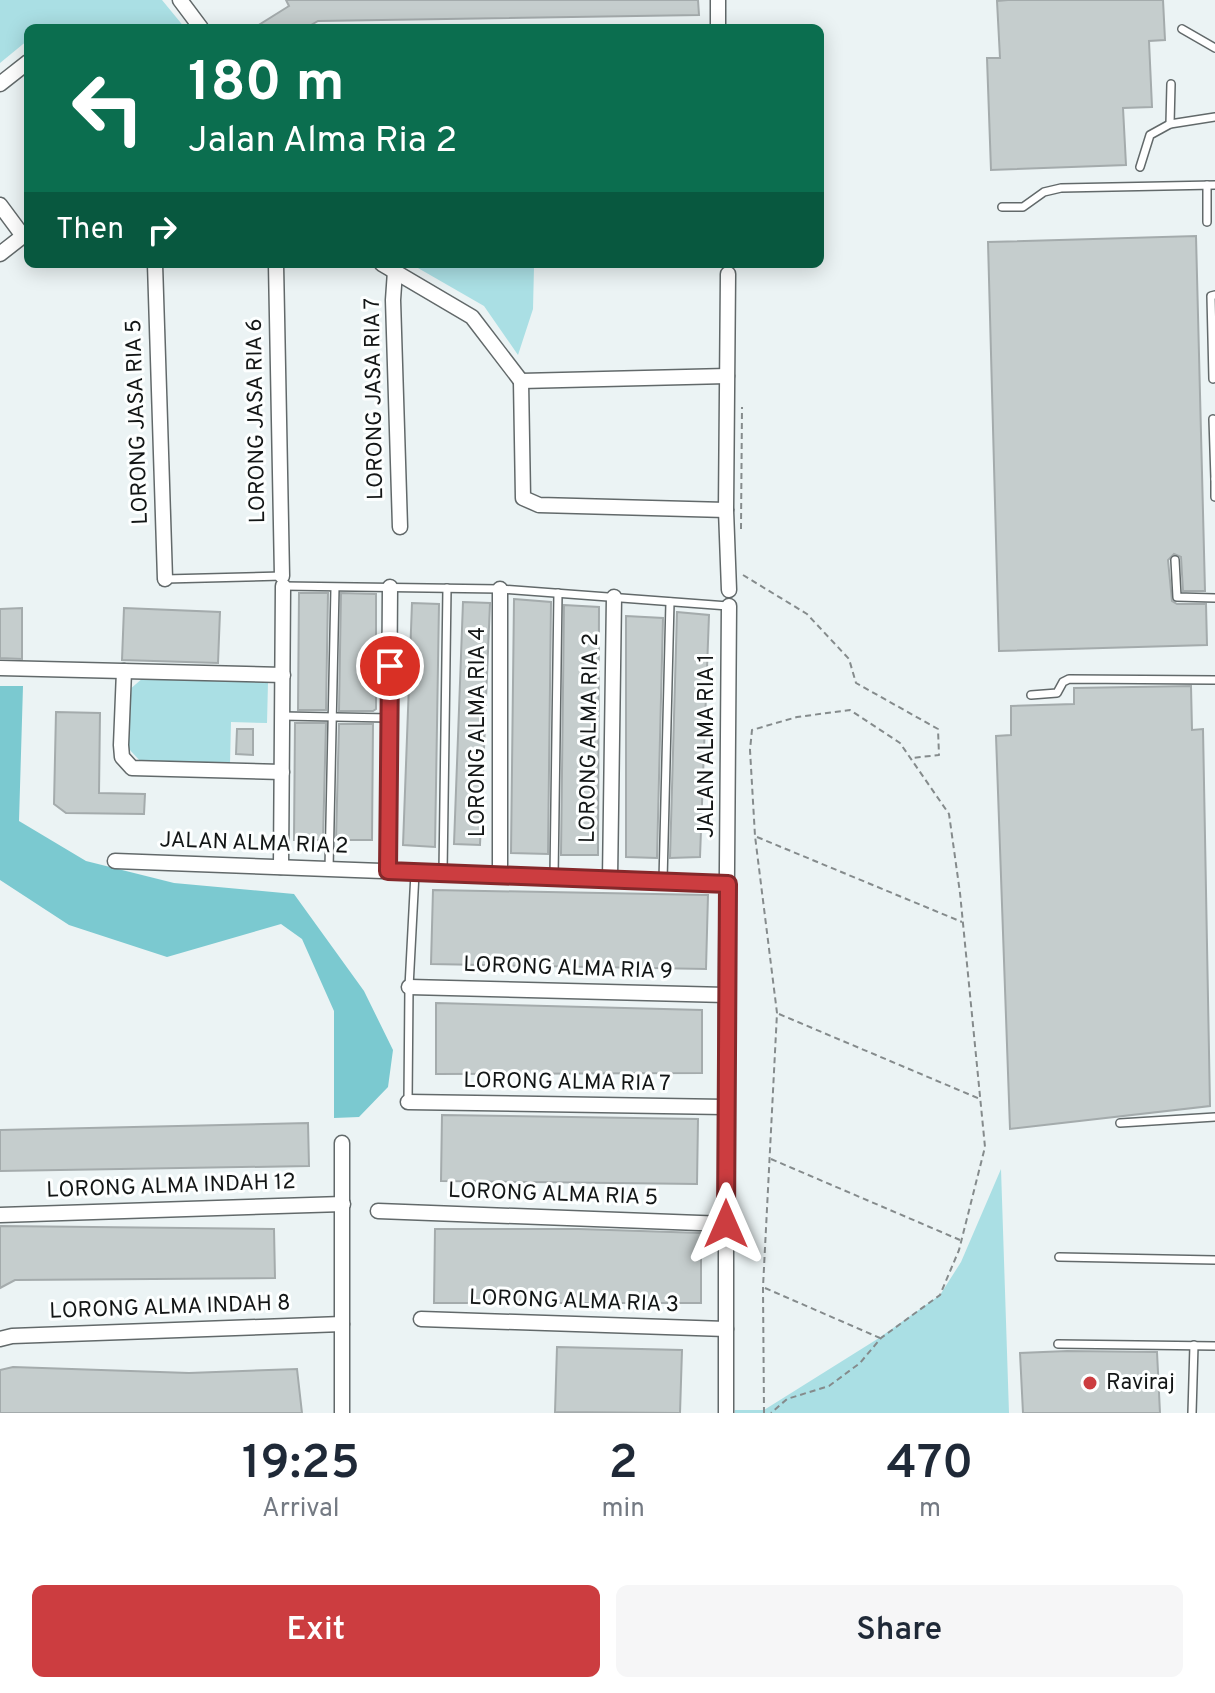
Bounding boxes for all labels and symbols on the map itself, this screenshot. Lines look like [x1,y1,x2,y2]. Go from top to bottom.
street label: LORONG JASA RIA 7 [360,298,390,500]
street label: LORONG JASA RIA 6 [242,318,272,524]
street label: LORONG JASA RIA 5 [121,319,155,525]
street label: LORONG ALMA RIA 4 [465,627,492,837]
pin [356,632,424,700]
street label: LORONG ALMA RIA 2 [575,633,605,843]
street label: JALAN ALMA RIA 1 [694,654,721,838]
street label: JALAN ALMA RIA 2 [159,827,349,861]
street label: LORONG ALMA RIA 9 [463,952,673,986]
street label: LORONG ALMA RIA 7 [463,1068,671,1098]
street label: LORONG ALMA INDAH 12 [46,1169,296,1205]
street label: LORONG ALMA RIA 5 [447,1178,659,1212]
position arrow [684,1182,768,1266]
street label: LORONG ALMA RIA 3 [469,1285,679,1319]
street label: LORONG ALMA INDAH 8 [49,1290,291,1326]
place label: Raviraj [1106,1370,1175,1397]
marker: Raviraj [1081,1374,1099,1392]

